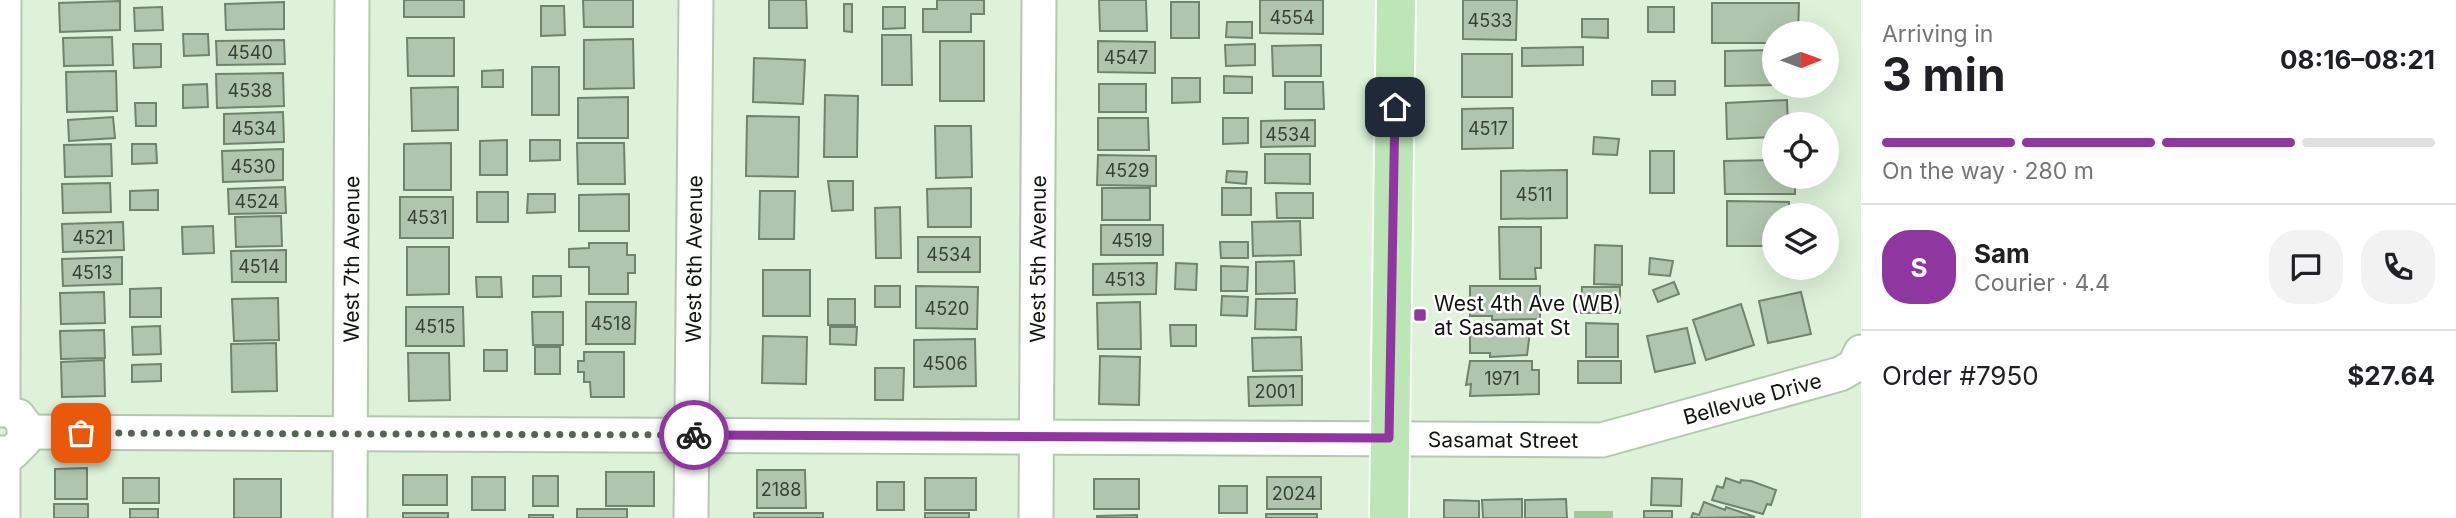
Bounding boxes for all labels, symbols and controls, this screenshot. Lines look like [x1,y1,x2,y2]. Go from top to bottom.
house number: 4554 [1269,7,1315,28]
house number: 4533 [1468,10,1512,31]
text: Arriving in [1882,20,1993,48]
north arrow [1762,21,1839,98]
map controls [1762,21,1839,280]
house number: 4540 [227,42,273,63]
text: 08:16–08:21 [2280,44,2435,75]
text: 3 min [1882,46,2006,102]
house number: 4547 [1104,47,1148,68]
pin [1365,77,1425,137]
house number: 4538 [228,80,272,101]
icon: home [1376,88,1414,126]
button: locate [1762,112,1839,189]
house number: 4534 [231,118,277,139]
house number: 4517 [1468,118,1508,139]
house number: 4534 [1265,124,1311,145]
house number: 4530 [230,156,276,177]
text: On the way · 280 m [1882,157,2094,185]
house number: 4529 [1105,160,1149,181]
street label: West 6th Avenue [680,175,707,343]
street label: West 5th Avenue [1025,175,1050,343]
street label: West 7th Avenue [338,176,364,342]
house number: 4511 [1515,184,1553,205]
house number: 4524 [235,191,279,212]
button: layers [1762,203,1839,280]
house number: 4531 [406,207,448,228]
house number: 4521 [73,227,113,248]
house number: 4519 [1111,230,1153,251]
button: chat [2269,230,2343,304]
button: phone [2361,230,2435,304]
text: Sam [1974,238,2030,269]
house number: 4534 [926,244,972,265]
text: S [1910,252,1928,283]
house number: 4514 [238,256,280,277]
house number: 4513 [71,262,113,283]
house number: 4513 [1104,269,1146,290]
text: Courier · 4.4 [1974,269,2110,297]
place label: West 4th Ave (WB) at Sasamat St [1434,291,1621,340]
house number: 4520 [925,298,969,319]
marker: West 4th Ave (WB) at Sasamat St [1412,307,1428,323]
house number: 4518 [590,313,632,334]
house number: 4515 [415,316,455,337]
house number: 4506 [922,353,968,374]
text: Order #7950 [1882,360,2039,391]
text: $27.64 [2347,360,2435,391]
street label: Bellevue Drive [1680,367,1824,429]
house number: 1971 [1484,368,1520,389]
house number: 2001 [1254,381,1296,402]
courier [659,400,729,470]
pin [51,403,111,463]
icon: bag [62,414,100,452]
icon: bike [675,416,713,454]
street label: Sasamat Street [1428,427,1578,452]
house number: 2188 [761,479,801,500]
house number: 2024 [1272,483,1316,504]

